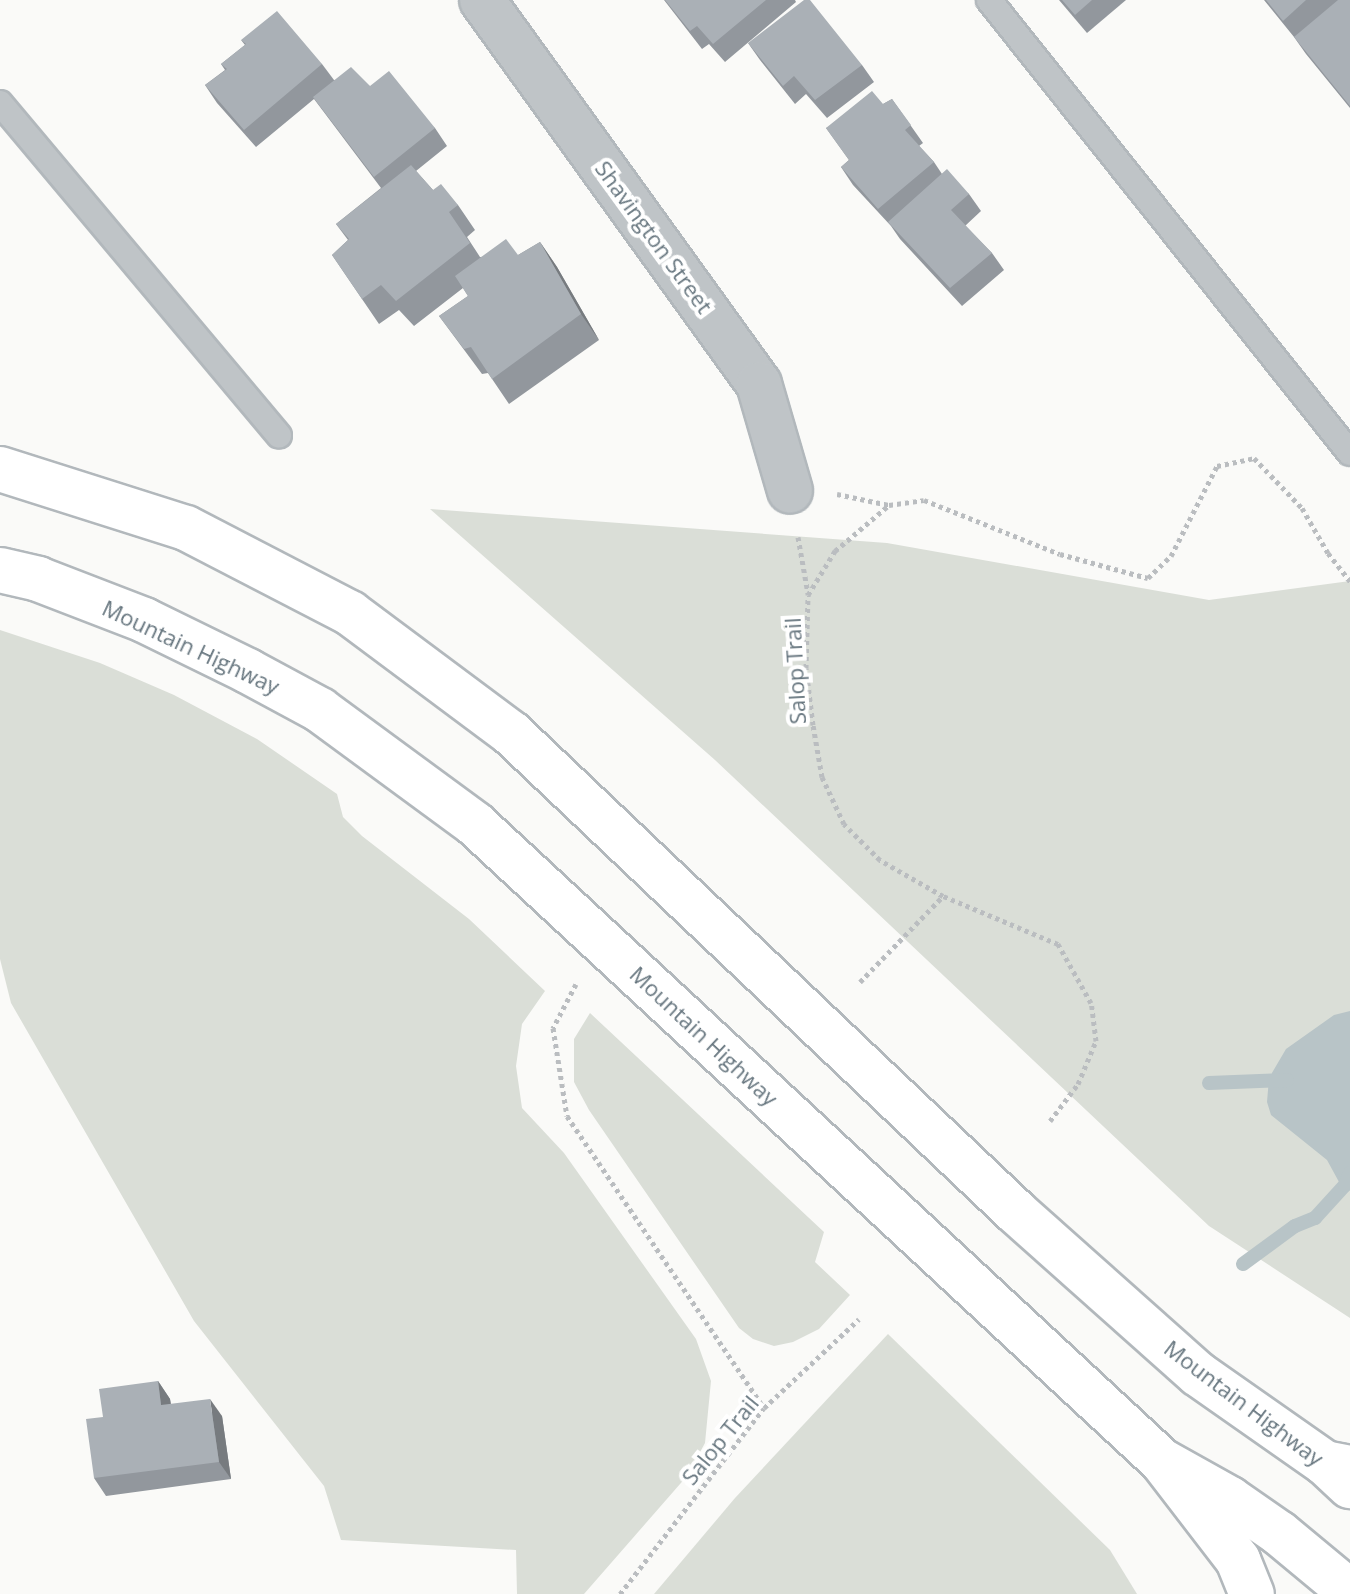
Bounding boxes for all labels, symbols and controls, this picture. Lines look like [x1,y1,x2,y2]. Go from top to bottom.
street label: Shavington Street [590,156,718,318]
street label: Mountain Highway [98,594,284,700]
street label: Salop Trail [779,617,811,725]
street label: Mountain Highway [625,961,783,1111]
street label: Mountain Highway [1159,1335,1329,1471]
street label: Salop Trail [676,1390,764,1490]

